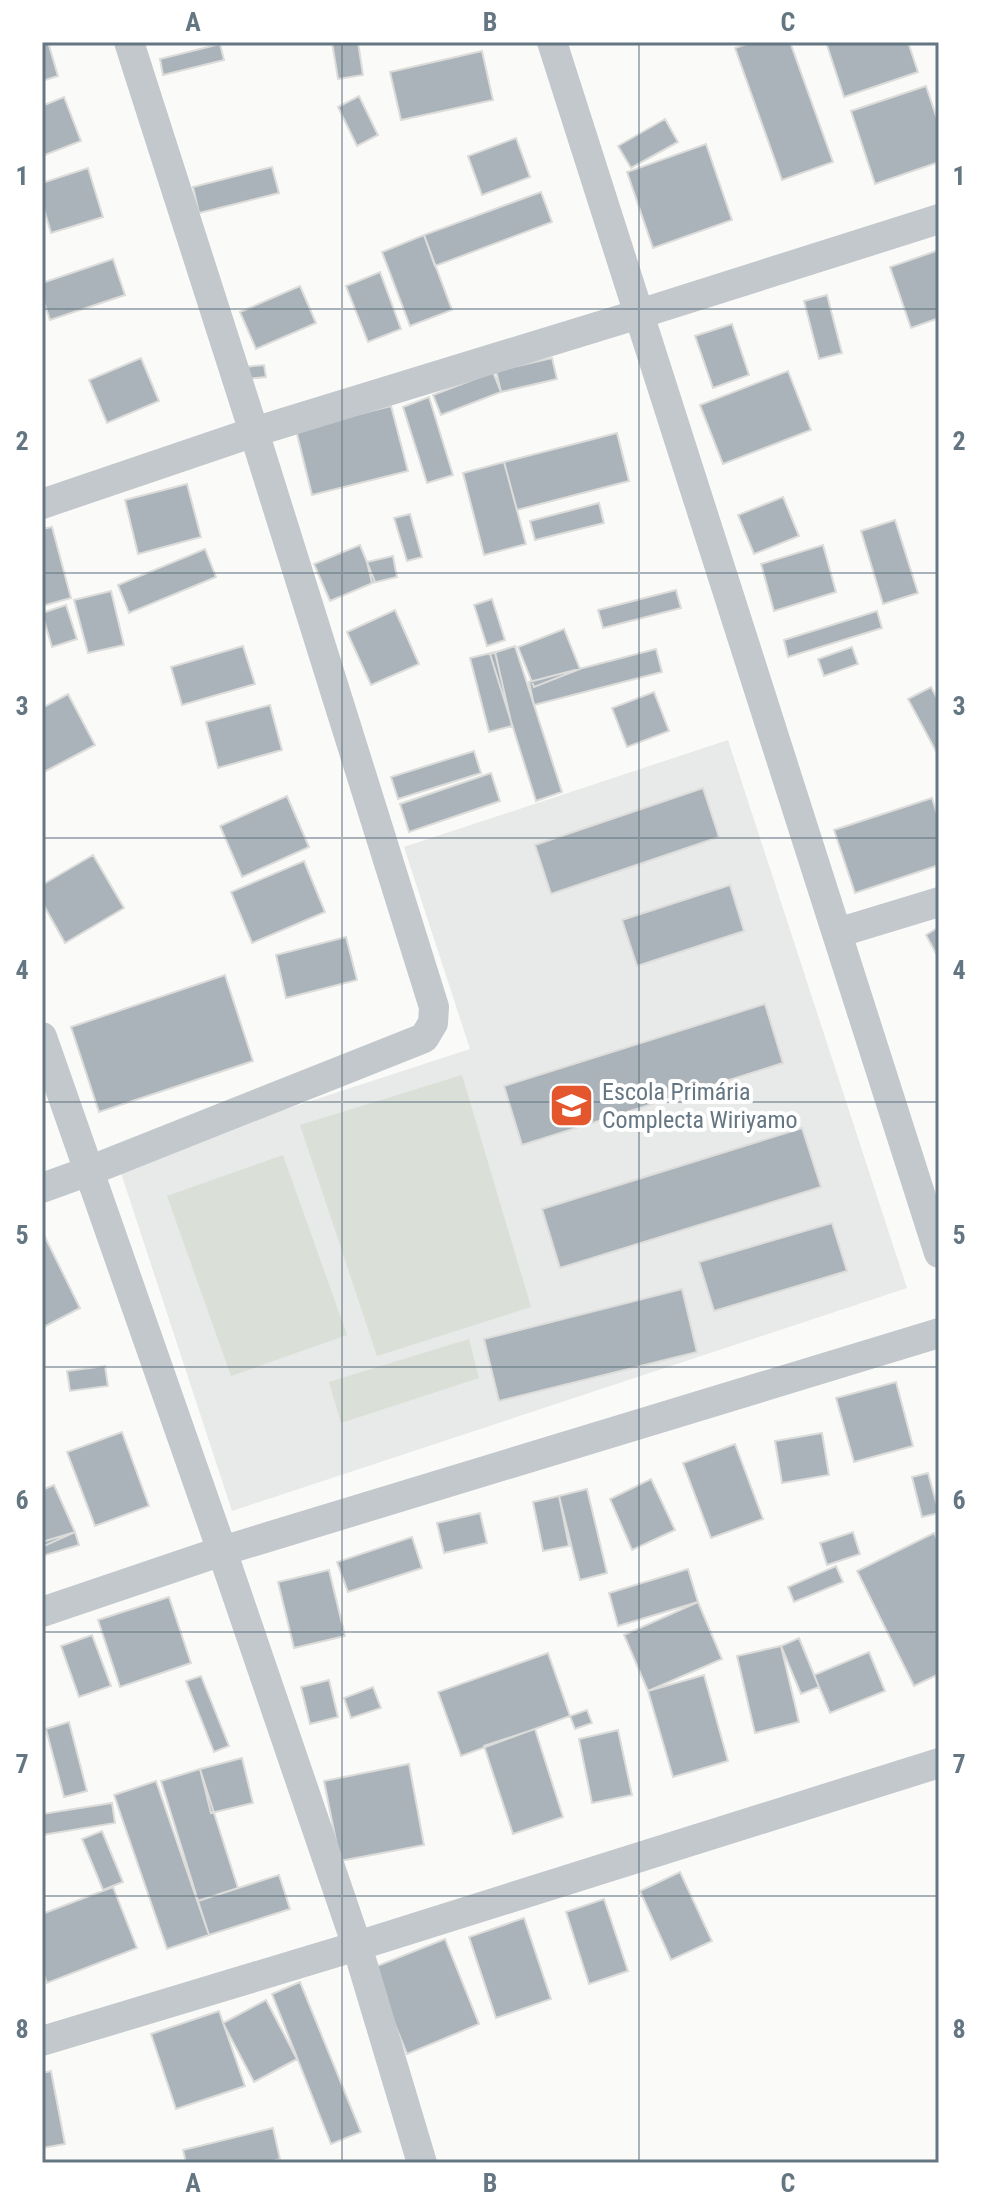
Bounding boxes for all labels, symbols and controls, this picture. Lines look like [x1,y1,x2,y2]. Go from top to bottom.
text: A [185,7,201,37]
text: B [483,7,497,37]
text: C [781,7,796,37]
text: 1 [15,161,29,191]
text: 1 [952,161,966,191]
text: 2 [15,426,29,456]
text: 2 [952,426,966,456]
text: 3 [15,691,29,721]
text: 3 [952,691,966,721]
text: 4 [15,955,29,985]
text: 4 [952,955,966,985]
place label: Escola Primária Complecta Wiriyamo [602,1078,798,1134]
school or university icon: Escola Primária Complecta Wiriyamo [547,1082,595,1130]
text: 5 [15,1220,29,1250]
text: 5 [952,1220,966,1250]
text: 6 [15,1485,29,1515]
text: 6 [952,1485,966,1515]
text: 7 [15,1749,29,1779]
text: 7 [952,1749,966,1779]
text: 8 [15,2014,29,2044]
text: 8 [952,2014,966,2044]
text: A [185,2168,201,2198]
text: B [483,2168,497,2198]
text: C [781,2168,796,2198]

